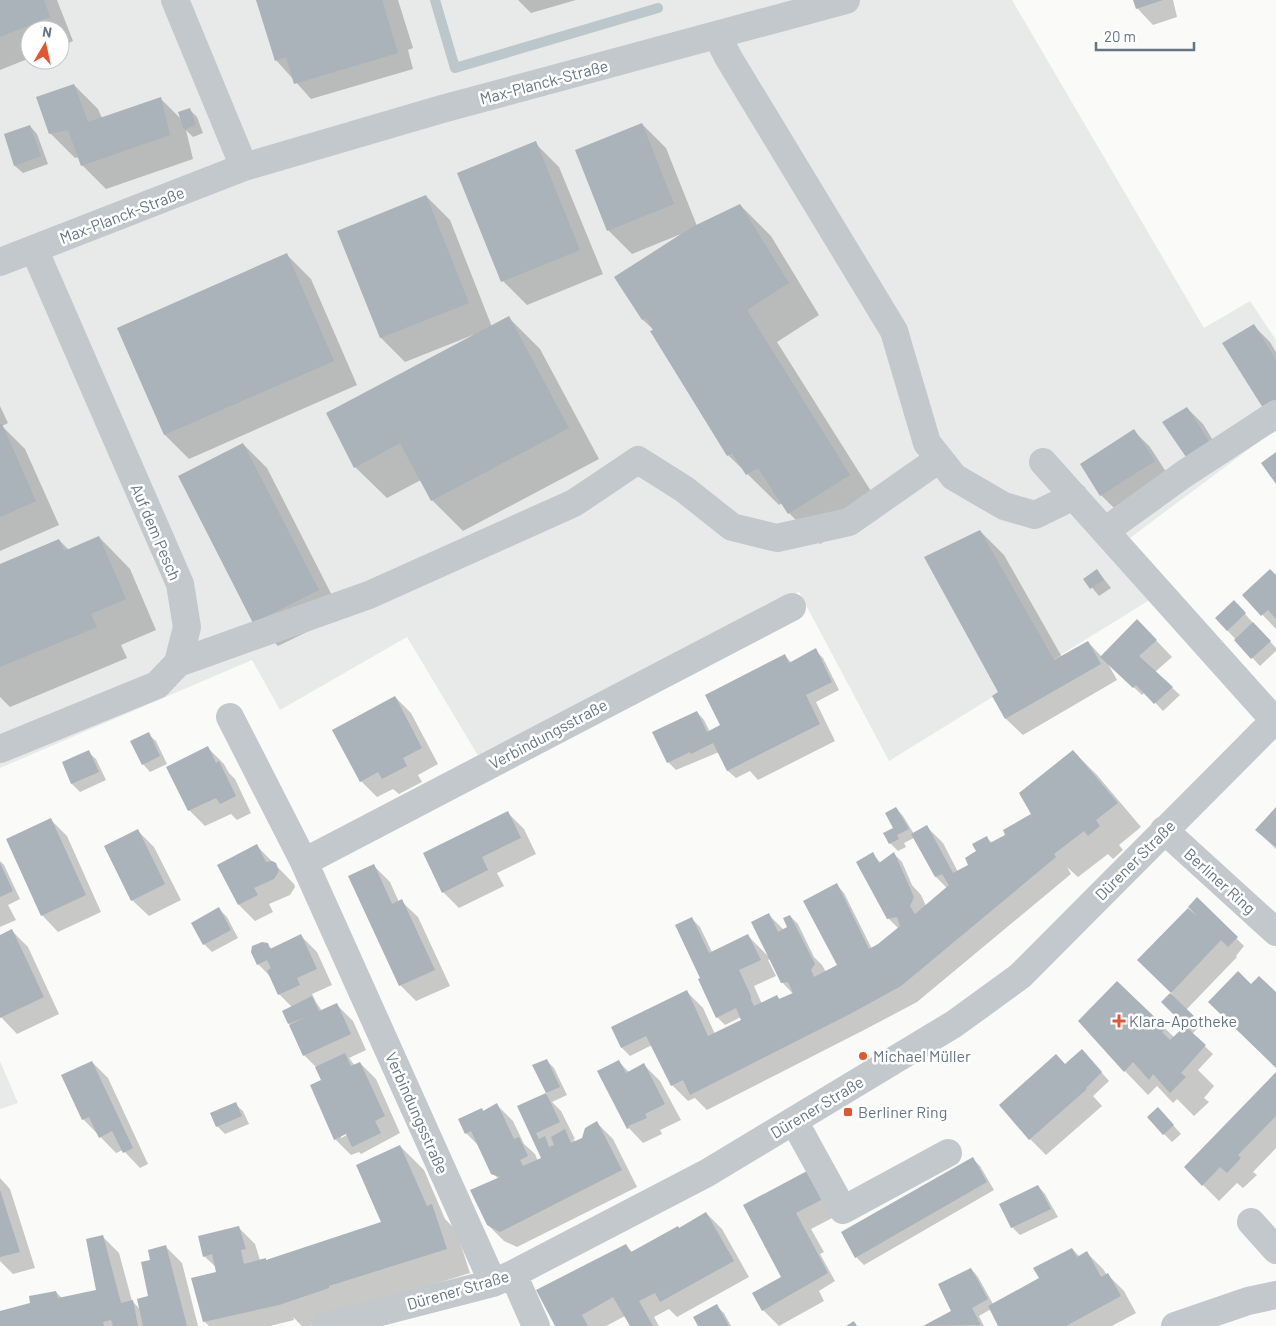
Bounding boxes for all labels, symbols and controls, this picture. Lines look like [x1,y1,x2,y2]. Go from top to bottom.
north arrow [20,20,70,70]
scale bar [1096,20,1194,52]
text: N [41,23,53,41]
text: 20 m [1104,27,1136,45]
street label: Max-Planck-Straße [478,55,610,108]
street label: Max-Planck-Straße [57,182,187,247]
street label: Auf dem Pesch [128,481,185,583]
street label: Verbindungsstraße [485,694,610,773]
street label: Dürener Straße [1091,816,1179,904]
street label: Berliner Ring [1181,844,1260,918]
place label: Klara-Apotheke [1129,1011,1237,1030]
marker: Klara-Apotheke [1113,1015,1125,1027]
place label: Michael Müller [873,1046,971,1065]
street label: Verbindungsstraße [382,1049,453,1177]
marker: Michael Müller [857,1050,869,1062]
street label: Dürener Straße [767,1071,867,1142]
place label: Berliner Ring [858,1102,947,1121]
marker: Berliner Ring [842,1106,854,1118]
street label: Dürener Straße [405,1266,511,1313]

